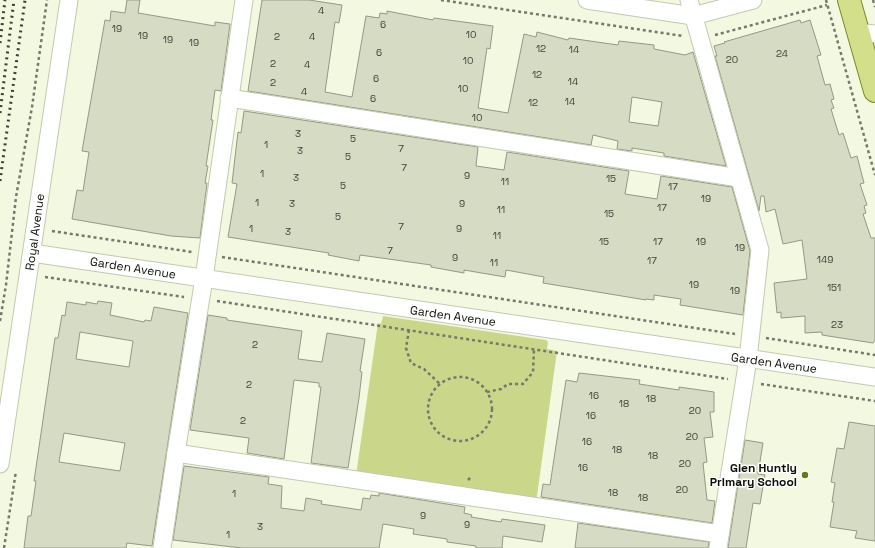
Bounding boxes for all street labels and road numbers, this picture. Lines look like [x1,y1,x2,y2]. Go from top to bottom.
street label: Royal Avenue [22,193,48,271]
street label: Garden Avenue [89,253,177,283]
street label: Garden Avenue [409,302,497,330]
street label: Garden Avenue [730,349,818,377]

